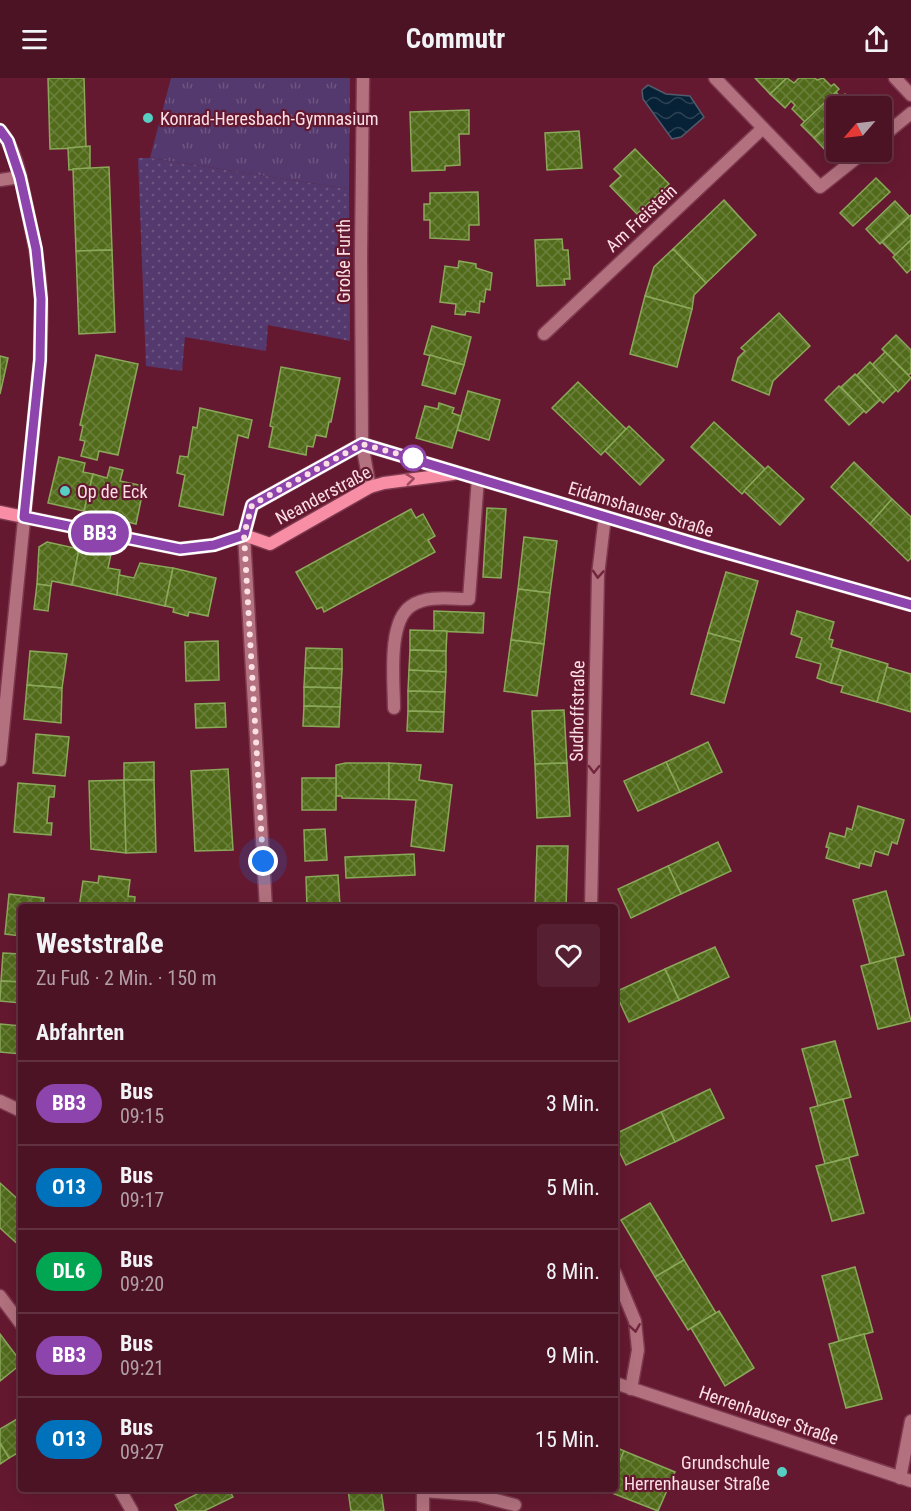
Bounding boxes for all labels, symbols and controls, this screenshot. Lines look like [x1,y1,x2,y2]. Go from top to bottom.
icon: menu [18,23,51,56]
text: Commutr [406,23,505,55]
icon: share [860,23,893,56]
north arrow [826,96,892,162]
map controls [826,96,892,162]
place label: Konrad-Heresbach-Gymnasium [160,108,379,129]
marker: Konrad-Heresbach-Gymnasium [141,111,155,125]
street label: Am Freistein [601,180,681,256]
street label: Große Furth [333,219,354,303]
unlabelled marker [400,445,426,471]
street label: Neanderstraße [272,461,374,529]
one-way arrow [406,474,415,486]
street label: Eidamshauser Straße [566,477,716,541]
place label: Op de Eck [77,481,148,502]
marker: Op de Eck [58,484,72,498]
line badge: BB3 [66,514,134,552]
text: BB3 [83,521,117,545]
one-way arrow [592,569,605,578]
street label: Sudhoffstraße [566,660,588,762]
one-way arrow [588,764,600,773]
your location [248,846,278,876]
button: heart [537,924,600,987]
text: Weststraße [36,927,164,960]
text: Zu Fuß · 2 Min. · 150 m [36,966,217,990]
text: Abfahrten [36,1020,124,1045]
text: Bus [120,1079,153,1104]
text: BB3 [52,1091,86,1115]
text: 3 Min. [546,1091,600,1116]
text: 09:15 [120,1104,164,1128]
text: Bus [120,1163,153,1188]
text: O13 [52,1175,86,1199]
text: 5 Min. [546,1175,600,1200]
text: 09:17 [120,1188,164,1212]
text: Bus [120,1247,153,1272]
text: DL6 [53,1259,85,1283]
text: 8 Min. [546,1259,600,1284]
text: 09:20 [120,1272,164,1296]
one-way arrow [629,1323,641,1332]
text: Bus [120,1331,153,1356]
text: BB3 [52,1343,86,1367]
text: 9 Min. [546,1343,600,1368]
text: 09:21 [120,1356,164,1380]
street label: Herrenhauser Straße [697,1381,841,1449]
text: Bus [120,1415,153,1440]
text: O13 [52,1427,86,1451]
text: 15 Min. [535,1427,600,1452]
text: 09:27 [120,1440,164,1464]
place label: Grundschule Herrenhauser Straße [624,1452,770,1494]
marker: Grundschule Herrenhauser Straße [775,1465,789,1479]

